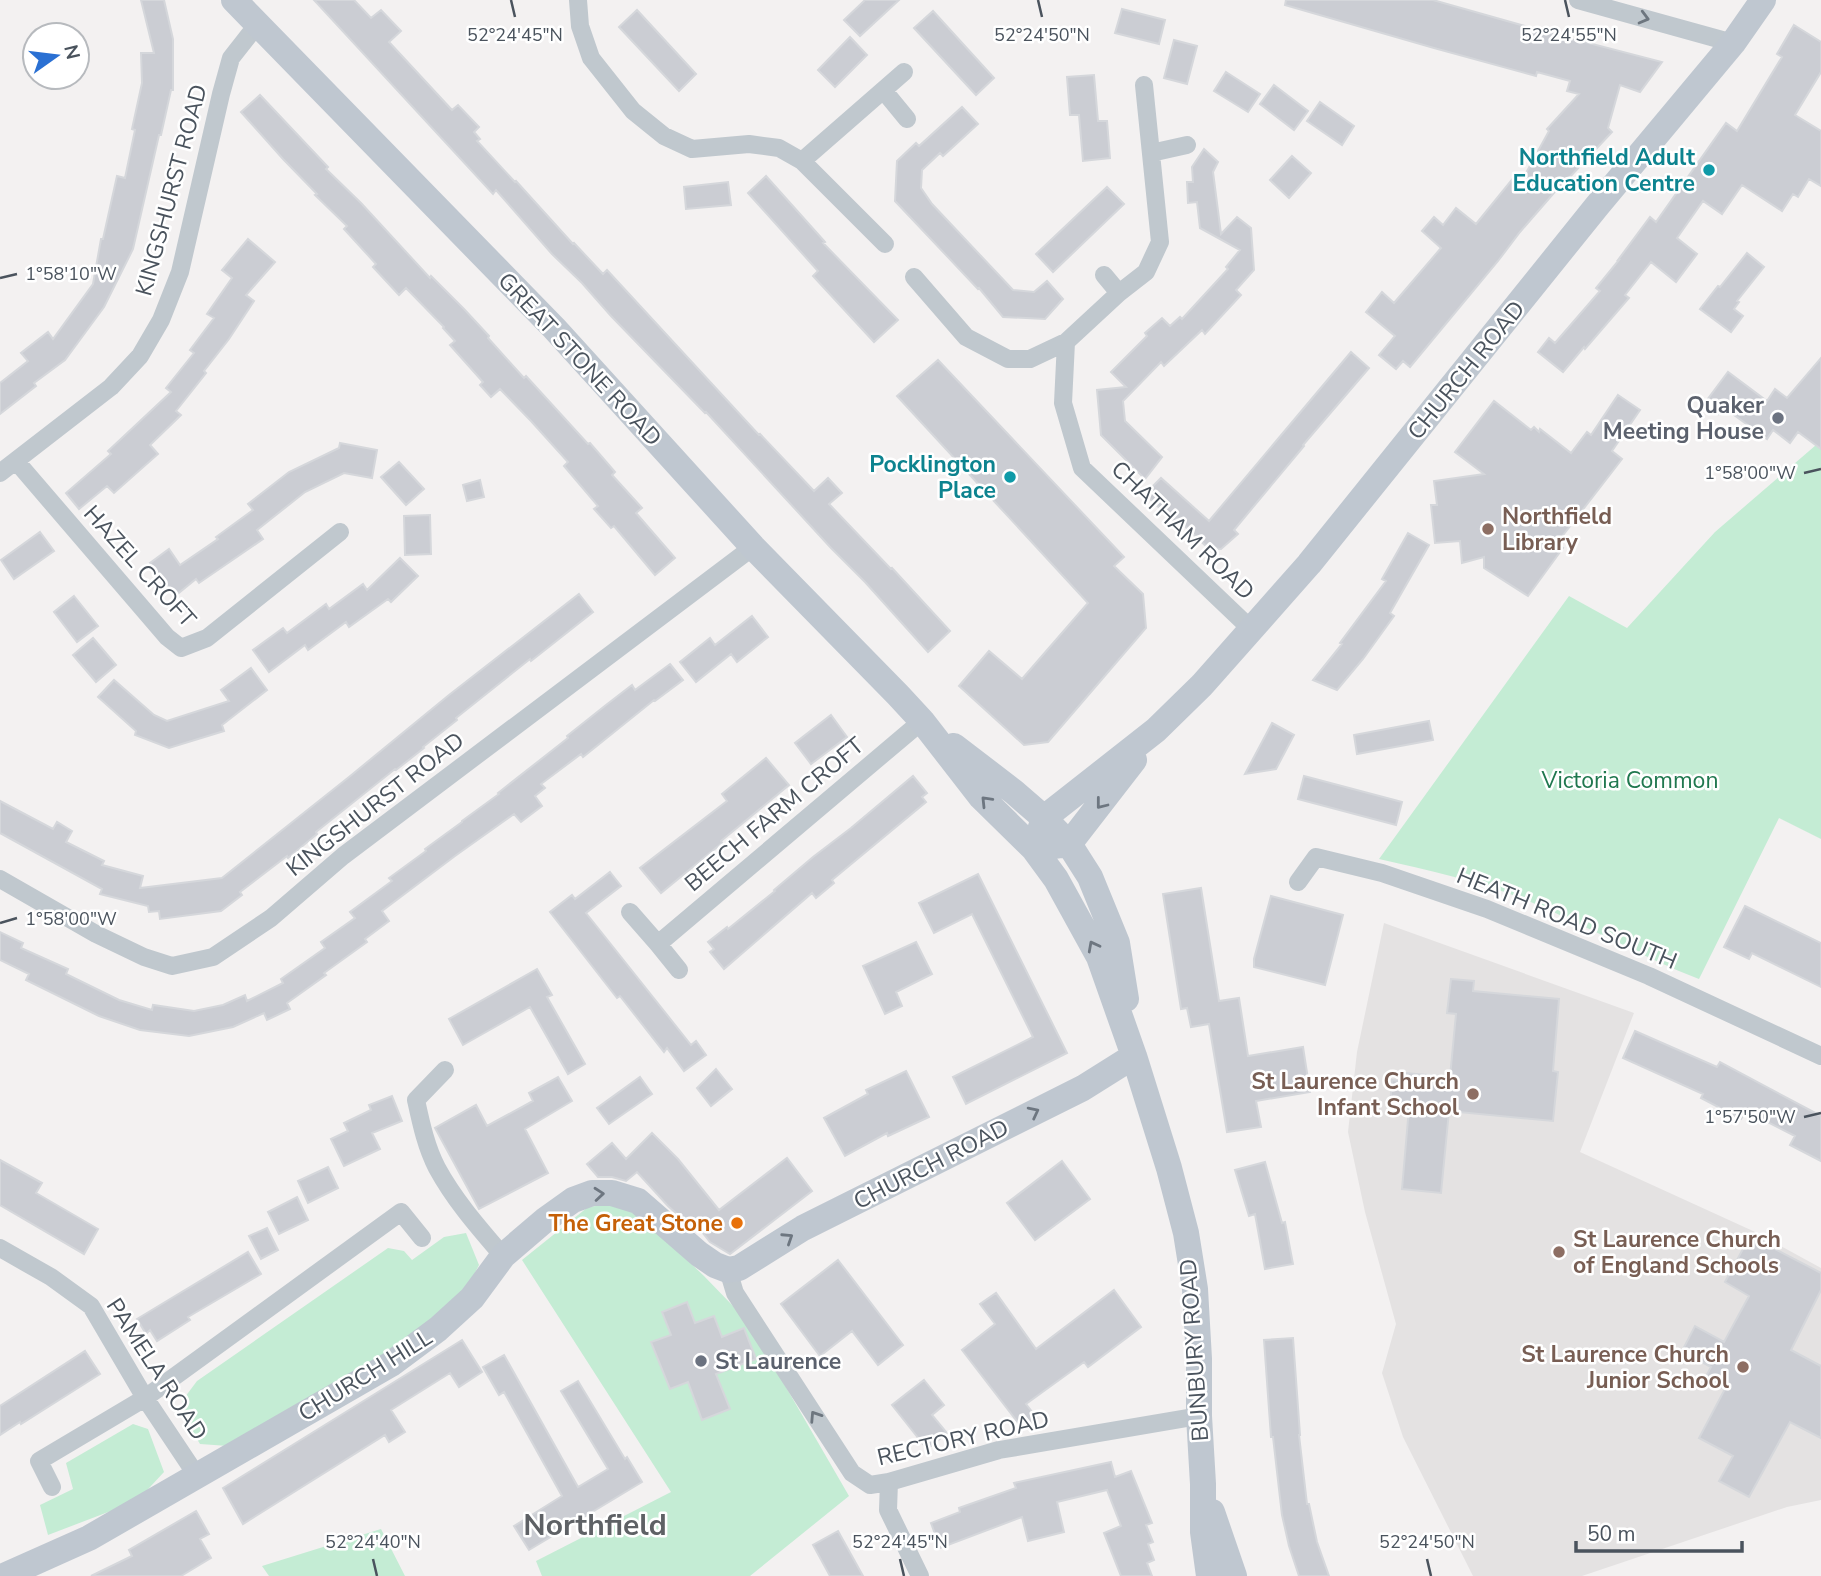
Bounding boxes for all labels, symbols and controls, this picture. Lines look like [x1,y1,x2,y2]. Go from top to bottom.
one-way arrow [1638,10,1650,24]
north arrow [21,21,91,91]
text: 52°24'45"N [467,23,563,47]
text: 52°24'50"N [994,23,1090,47]
text: 52°24'55"N [1521,23,1617,47]
text: N [57,42,86,62]
street label: KINGSHURST ROAD [128,81,215,299]
place label: Northfield Adult Education Centre [1512,142,1695,199]
marker: Northfield Adult Education Centre [1701,162,1717,178]
text: 1°58'10"W [25,262,117,286]
street label: GREAT STONE ROAD [491,266,668,453]
street label: CHURCH ROAD [1401,294,1532,446]
place label: Quaker Meeting House [1603,390,1764,447]
marker: Quaker Meeting House [1770,410,1786,426]
place label: Pocklington Place [869,449,996,506]
street label: CHATHAM ROAD [1104,454,1261,607]
text: 1°58'00"W [1704,461,1796,485]
marker: Pocklington Place [1002,469,1018,485]
street label: HAZEL CROFT [76,499,203,634]
place label: Northfield Library [1502,501,1612,558]
marker: Northfield Library [1480,521,1496,537]
street label: KINGSHURST ROAD [280,725,471,884]
street label: BEECH FARM CROFT [678,730,871,899]
park label: Victoria Common [1541,765,1718,796]
one-way arrow [982,796,994,809]
one-way arrow [1096,797,1109,809]
street label: HEATH ROAD SOUTH [1452,860,1682,977]
text: 1°58'00"W [25,907,117,931]
one-way arrow [1088,941,1101,953]
place label: St Laurence Church Infant School [1251,1066,1460,1123]
marker: St Laurence Church Infant School [1465,1086,1481,1102]
text: 1°57'50"W [1704,1105,1796,1129]
one-way arrow [1027,1107,1039,1121]
street label: CHURCH ROAD [848,1112,1014,1217]
one-way arrow [594,1187,605,1202]
place label: The Great Stone [548,1208,723,1239]
marker: The Great Stone [729,1215,745,1231]
place label: St Laurence Church of England Schools [1573,1224,1781,1281]
one-way arrow [780,1233,793,1246]
marker: St Laurence Church of England Schools [1551,1244,1567,1260]
street label: BUNBURY ROAD [1173,1258,1216,1442]
street label: PAMELA ROAD [99,1292,214,1446]
street label: CHURCH HILL [292,1322,438,1429]
place label: St Laurence Church Junior School [1521,1339,1730,1396]
place label: St Laurence [715,1346,841,1377]
marker: St Laurence [693,1353,709,1369]
marker: St Laurence Church Junior School [1735,1359,1751,1375]
street label: RECTORY ROAD [874,1404,1052,1473]
one-way arrow [810,1410,823,1423]
district label: Northfield [523,1505,667,1546]
scale bar [1576,1510,1742,1554]
text: 50 m [1587,1520,1636,1548]
text: 52°24'40"N [325,1530,421,1554]
text: 52°24'45"N [852,1530,948,1554]
text: 52°24'50"N [1379,1530,1475,1554]

